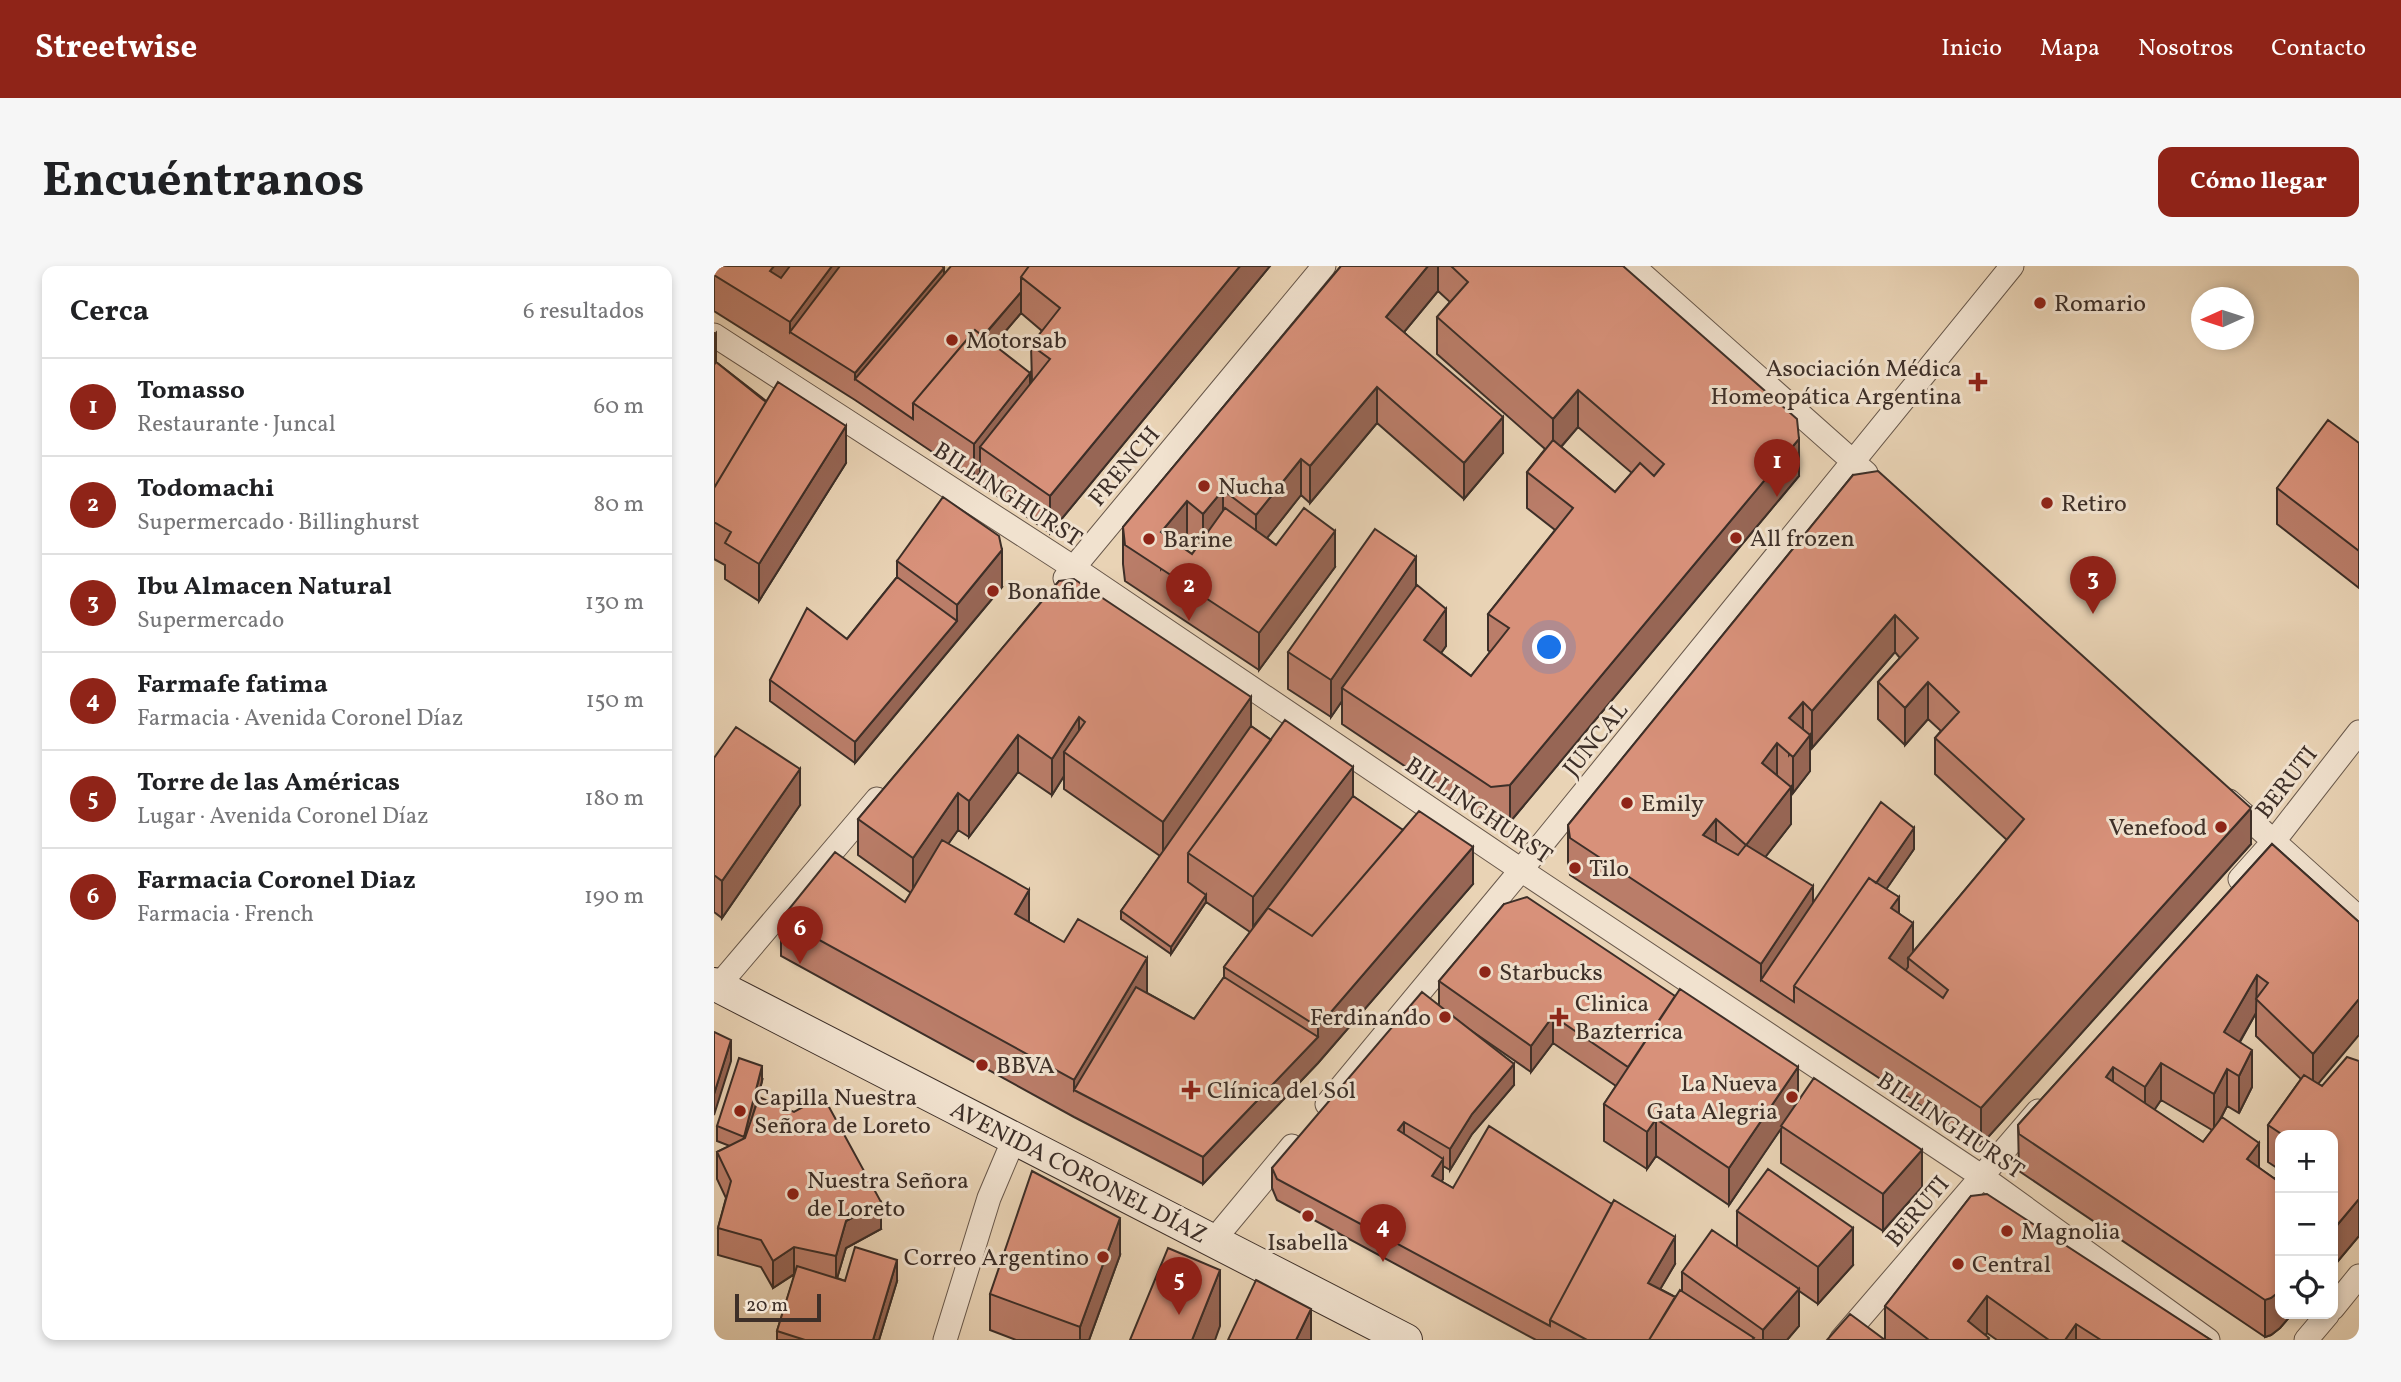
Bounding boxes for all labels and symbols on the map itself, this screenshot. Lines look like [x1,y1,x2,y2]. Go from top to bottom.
north arrow [2191,287,2254,350]
place label: Romario [2054,288,2146,322]
marker: Romario [2032,295,2048,311]
place label: Motorsab [966,325,1067,359]
marker: Motorsab [944,332,960,348]
place label: Asociación Médica Homeopática Argentina [1710,353,1962,415]
marker: Asociación Médica Homeopática Argentina [1968,372,1988,392]
street label: FRENCH [1082,420,1169,515]
street label: BILLINGHURST [926,435,1088,557]
pin: 1 [1754,439,1800,497]
place label: Nucha [1218,471,1286,505]
marker: Nucha [1196,478,1212,494]
place label: Retiro [2061,488,2127,522]
marker: Retiro [2039,495,2055,511]
place label: All frozen [1750,523,1855,557]
place label: Barine [1163,524,1233,558]
marker: All frozen [1728,530,1744,546]
marker: Barine [1141,531,1157,547]
pin: 3 [2070,556,2116,614]
pin: 2 [1166,563,1212,621]
place label: Bonafide [1007,576,1101,610]
marker: Bonafide [985,583,1001,599]
your location [1532,630,1566,664]
street label: JUNCAL [1556,696,1637,785]
street label: BERUTI [2248,740,2327,827]
street label: BILLINGHURST [1397,750,1558,874]
place label: Emily [1641,788,1704,822]
marker: Emily [1619,795,1635,811]
place label: Venefood [2108,812,2207,846]
marker: Venefood [2213,819,2229,835]
place label: Tilo [1589,853,1629,887]
marker: Tilo [1567,860,1583,876]
pin: 6 [777,906,823,964]
place label: Starbucks [1499,957,1603,991]
marker: Starbucks [1477,964,1493,980]
place label: Clinica Bazterrica [1575,988,1684,1050]
place label: Ferdinando [1310,1002,1431,1036]
marker: Clinica Bazterrica [1549,1007,1569,1027]
marker: Ferdinando [1437,1009,1453,1025]
place label: BBVA [996,1050,1055,1084]
marker: BBVA [974,1057,990,1073]
street label: BILLINGHURST [1869,1065,2030,1189]
place label: La Nueva Gata Alegria [1647,1068,1778,1130]
place label: Clínica del Sol [1207,1075,1356,1109]
marker: Clínica del Sol [1181,1080,1201,1100]
place label: Capilla Nuestra Señora de Loreto [754,1082,931,1144]
marker: La Nueva Gata Alegria [1784,1089,1800,1105]
street label: AVENIDA CORONEL DÍAZ [944,1094,1213,1253]
marker: Capilla Nuestra Señora de Loreto [732,1103,748,1119]
place label: Nuestra Señora de Loreto [807,1165,969,1227]
street label: BERUTI [1879,1169,1959,1255]
marker: Nuestra Señora de Loreto [785,1186,801,1202]
pin: 4 [1360,1204,1406,1262]
marker: Isabella [1300,1208,1316,1224]
place label: Magnolia [2021,1216,2121,1250]
marker: Magnolia [1999,1223,2015,1239]
place label: Isabella [1267,1227,1349,1261]
place label: Correo Argentino [904,1242,1089,1276]
marker: Correo Argentino [1095,1249,1111,1265]
place label: Central [1972,1249,2051,1283]
marker: Central [1950,1256,1966,1272]
pin: 5 [1156,1257,1202,1315]
scale bar [735,1291,821,1323]

